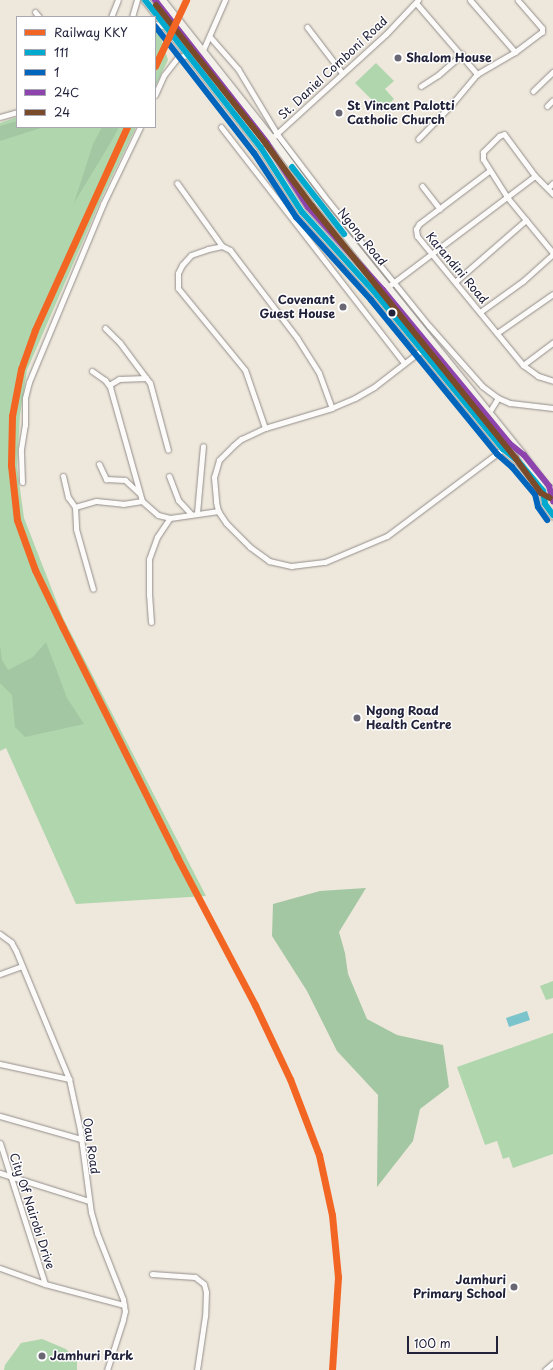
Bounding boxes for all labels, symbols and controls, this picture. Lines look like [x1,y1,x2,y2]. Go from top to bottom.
street label: St. Daniel Comboni Road [276,14,390,122]
legend [16,16,156,128]
text: Railway KKY [54,23,128,41]
text: 111 [54,43,69,61]
place label: Shalom House [406,51,492,65]
marker: Shalom House [393,53,403,63]
text: 1 [54,63,59,81]
text: 24C [54,83,79,101]
place label: St Vincent Palotti Catholic Church [347,99,455,127]
text: 24 [54,103,70,121]
marker: St Vincent Palotti Catholic Church [334,108,344,118]
street label: Ngong Road [334,205,390,269]
street label: Karandini Road [423,229,491,307]
place label: Covenant Guest House [259,293,335,321]
marker: Covenant Guest House [338,302,348,312]
unlabelled marker [387,308,397,318]
place label: Ngong Road Health Centre [366,704,453,732]
marker: Ngong Road Health Centre [351,712,363,724]
street label: Oau Road [80,1117,102,1175]
street label: City Of Nairobi Drive [6,1150,58,1272]
place label: Jamhuri Primary School [413,1273,506,1301]
marker: Jamhuri Primary School [509,1282,519,1292]
scale bar [409,1328,500,1354]
text: 100 m [414,1334,451,1352]
place label: Jamhuri Park [50,1349,134,1363]
marker: Jamhuri Park [37,1351,47,1361]

